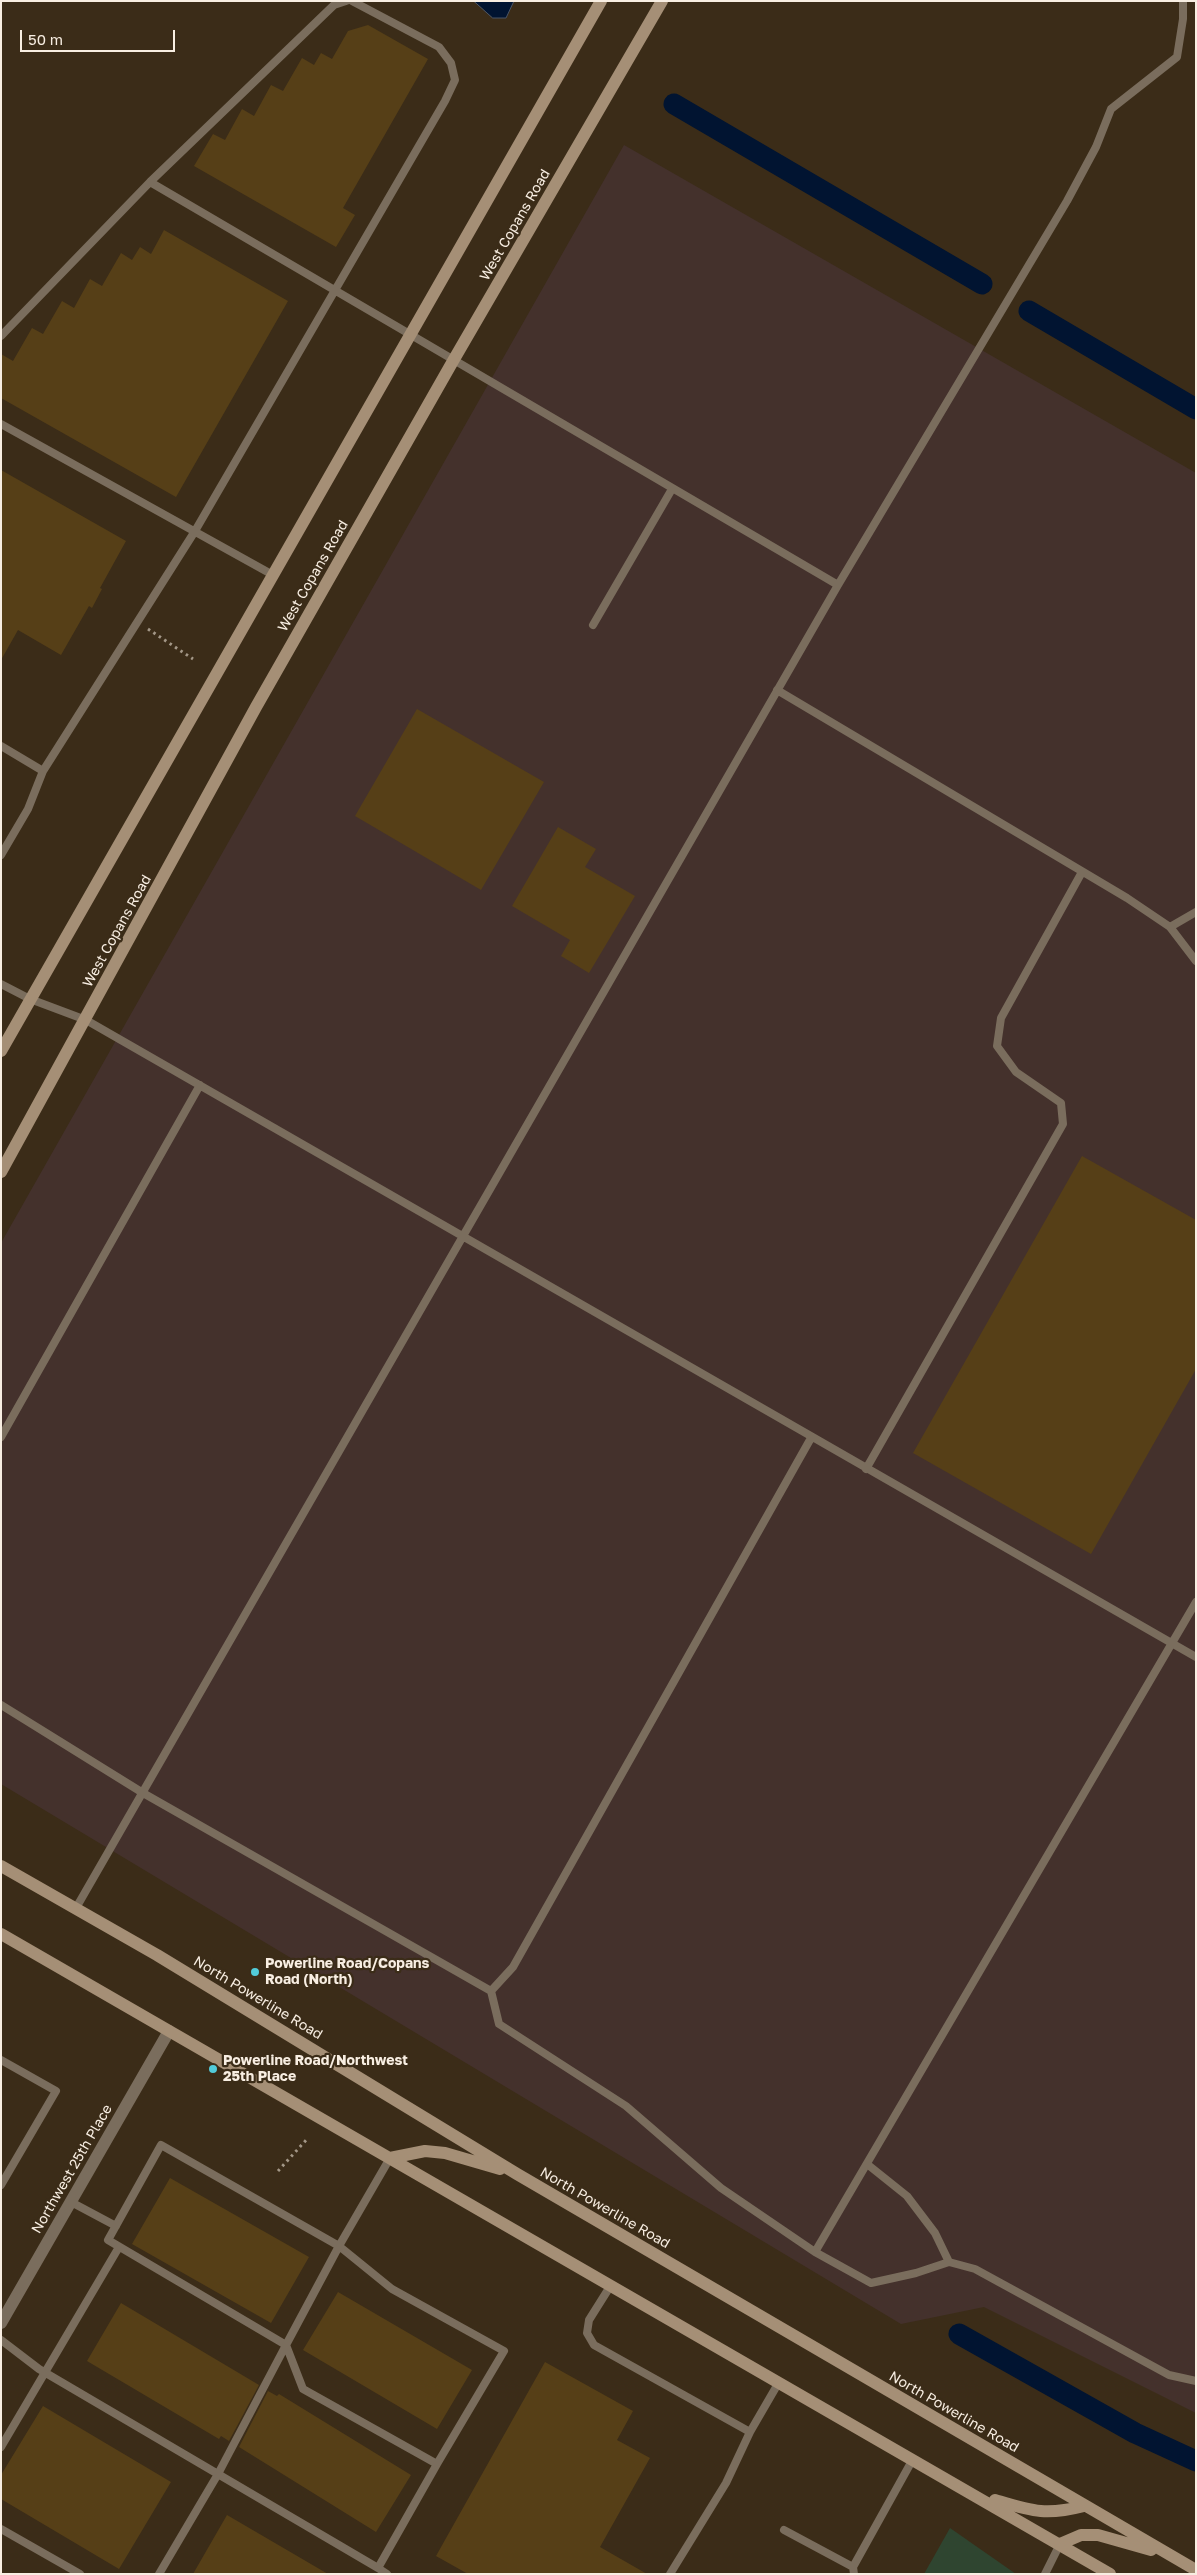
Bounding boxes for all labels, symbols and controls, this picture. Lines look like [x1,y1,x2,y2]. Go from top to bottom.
scale bar [22,20,178,52]
text: 50 m [28,30,63,48]
street label: West Copans Road [476,166,554,284]
street label: West Copans Road [274,517,352,635]
street label: West Copans Road [79,872,155,990]
street label: North Powerline Road [191,1953,325,2043]
place label: Powerline Road/Copans Road (North) [265,1956,429,1988]
marker: Powerline Road/Copans Road (North) [249,1966,261,1978]
place label: Powerline Road/Northwest 25th Place [223,2053,408,2086]
marker: Powerline Road/Northwest 25th Place [207,2063,219,2075]
street label: Northwest 25th Place [28,2102,116,2236]
street label: North Powerline Road [537,2164,673,2252]
street label: North Powerline Road [886,2368,1022,2456]

